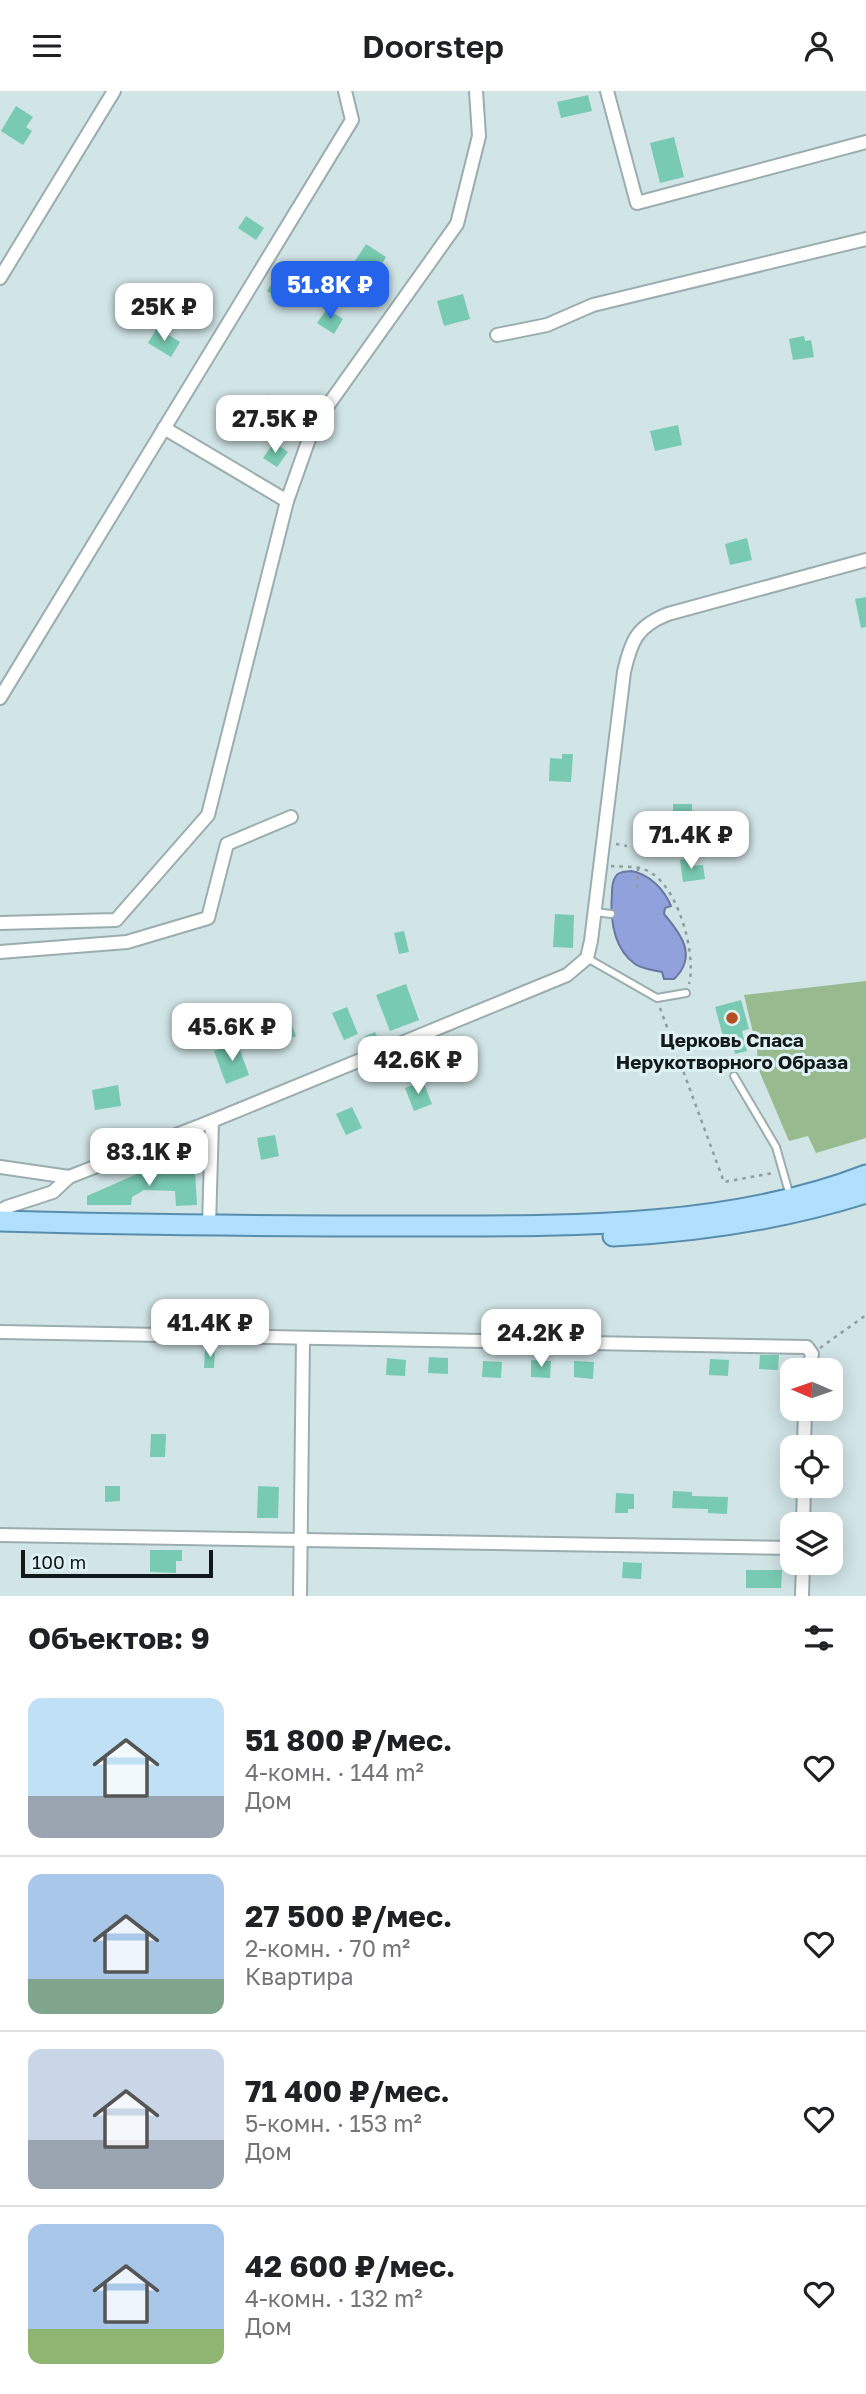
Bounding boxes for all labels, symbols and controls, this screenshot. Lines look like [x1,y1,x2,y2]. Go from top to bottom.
icon: menu [28,27,66,65]
text: Doorstep [362,27,504,65]
icon: person [800,27,838,65]
pin: 51.8K ₽ [265,261,395,321]
text: 51.8K ₽ [287,270,373,298]
pin: 25K ₽ [115,283,213,343]
text: 25K ₽ [131,292,197,320]
pin: 27.5K ₽ [210,395,340,455]
text: 27.5K ₽ [232,404,318,432]
pin: 71.4K ₽ [626,811,756,871]
text: 71.4K ₽ [649,820,733,848]
pin: 45.6K ₽ [167,1003,297,1063]
marker: Церковь Спаса Нерукотворного Образа [724,1010,740,1026]
text: 45.6K ₽ [188,1012,276,1040]
place label: Церковь Спаса Нерукотворного Образа [616,1028,848,1073]
pin: 42.6K ₽ [353,1037,483,1096]
text: 42.6K ₽ [374,1045,462,1073]
pin: 83.1K ₽ [84,1129,214,1188]
text: 83.1K ₽ [106,1137,192,1165]
pin: 41.4K ₽ [145,1299,275,1359]
text: 41.4K ₽ [167,1308,253,1336]
pin: 24.2K ₽ [476,1309,606,1369]
text: 24.2K ₽ [497,1318,585,1346]
north arrow [780,1358,844,1421]
map controls [780,1358,843,1575]
button: locate [780,1435,843,1498]
button: layers [780,1512,843,1575]
scale bar [21,1547,214,1579]
text: 100 m [32,1550,86,1573]
icon: filters [800,1619,838,1657]
text: Объектов: 9 [28,1620,210,1656]
text: 51 800 ₽/мес. [245,1722,452,1758]
icon: home [84,1726,168,1810]
icon: heart [800,1749,838,1787]
text: 4-комн. · 144 m² [245,1758,424,1786]
text: Дом [245,1786,292,1814]
text: 27 500 ₽/мес. [245,1898,452,1934]
icon: home [84,1902,168,1986]
icon: heart [800,1925,838,1963]
text: 2-комн. · 70 m² [245,1934,410,1962]
text: Квартира [245,1962,353,1990]
text: 71 400 ₽/мес. [245,2073,450,2109]
icon: home [84,2077,168,2161]
icon: heart [800,2100,838,2138]
text: 5-комн. · 153 m² [245,2109,422,2137]
text: Дом [245,2137,292,2165]
text: 42 600 ₽/мес. [245,2248,455,2284]
icon: home [84,2252,168,2336]
icon: heart [800,2275,838,2313]
text: 4-комн. · 132 m² [245,2284,423,2312]
text: Дом [245,2312,292,2340]

